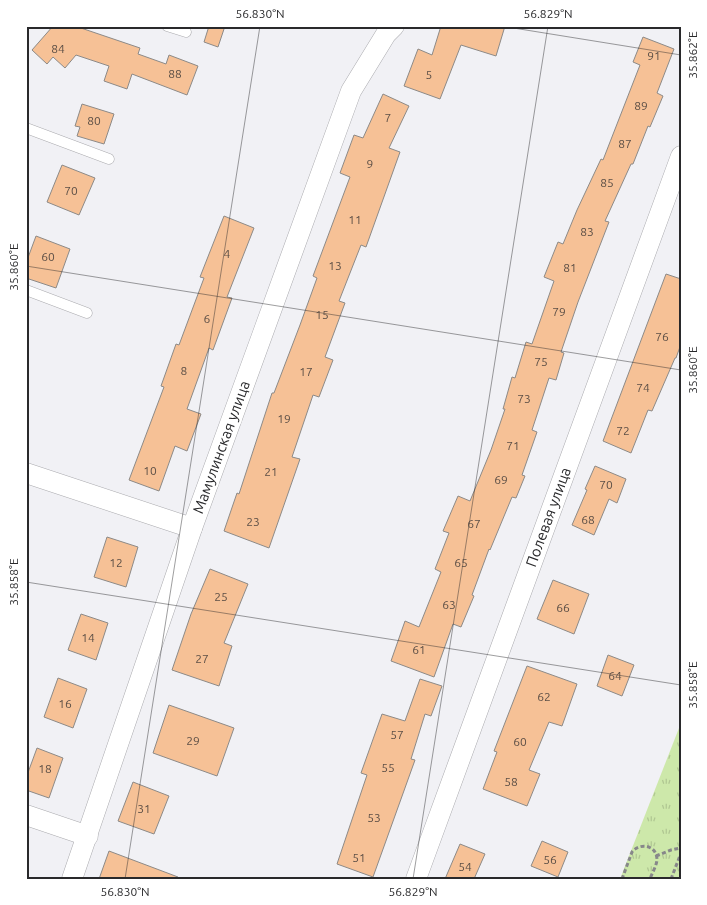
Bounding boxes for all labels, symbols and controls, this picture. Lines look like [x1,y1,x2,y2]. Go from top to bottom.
text: 56.830°N [235,7,285,20]
text: 56.829°N [523,7,573,20]
text: 35.862°E [686,31,699,79]
house number: 84 [51,42,65,55]
house number: 91 [647,49,661,62]
house number: 88 [168,67,182,80]
house number: 5 [426,68,432,81]
house number: 89 [634,99,648,112]
house number: 7 [385,111,391,124]
house number: 80 [87,114,101,127]
house number: 87 [618,137,632,150]
house number: 9 [367,157,373,170]
house number: 85 [600,176,614,189]
house number: 70 [64,184,78,197]
house number: 11 [348,213,362,226]
house number: 83 [580,225,594,238]
text: 35.860°E [7,243,20,291]
house number: 4 [224,247,231,260]
house number: 60 [41,250,55,263]
house number: 13 [328,259,342,272]
house number: 81 [563,261,577,274]
house number: 79 [552,305,566,318]
house number: 15 [315,308,329,321]
house number: 6 [204,312,211,325]
house number: 76 [655,330,669,343]
text: 35.860°E [686,346,699,394]
house number: 75 [534,355,548,368]
house number: 8 [181,364,188,377]
house number: 17 [299,365,313,378]
street label: Мамулинская улица [189,378,253,516]
house number: 74 [636,381,650,394]
house number: 73 [517,392,531,405]
house number: 19 [277,412,291,425]
house number: 72 [616,424,630,437]
house number: 71 [506,439,520,452]
house number: 10 [143,464,157,477]
house number: 21 [264,465,278,478]
street label: Полевая улица [522,465,574,569]
house number: 69 [494,473,508,486]
house number: 70 [599,478,613,491]
house number: 68 [581,513,595,526]
house number: 23 [246,515,260,528]
house number: 67 [467,517,481,530]
house number: 12 [109,556,123,569]
house number: 65 [454,556,468,569]
text: 35.858°E [7,558,20,606]
house number: 25 [214,590,228,603]
house number: 63 [442,598,456,611]
house number: 66 [556,601,570,614]
house number: 14 [81,631,95,644]
house number: 61 [412,643,426,656]
house number: 27 [195,652,209,665]
text: 35.858°E [686,661,699,709]
house number: 64 [608,669,622,682]
house number: 62 [537,690,551,703]
house number: 16 [58,697,72,710]
house number: 57 [390,728,404,741]
house number: 29 [186,734,200,747]
house number: 60 [513,735,527,748]
house number: 55 [381,761,395,774]
house number: 18 [38,762,52,775]
house number: 58 [504,775,518,788]
house number: 31 [137,802,151,815]
house number: 53 [367,811,381,824]
house number: 51 [352,851,366,864]
house number: 56 [543,853,557,866]
house number: 54 [458,860,472,873]
text: 56.830°N [100,885,150,898]
text: 56.829°N [388,885,438,898]

